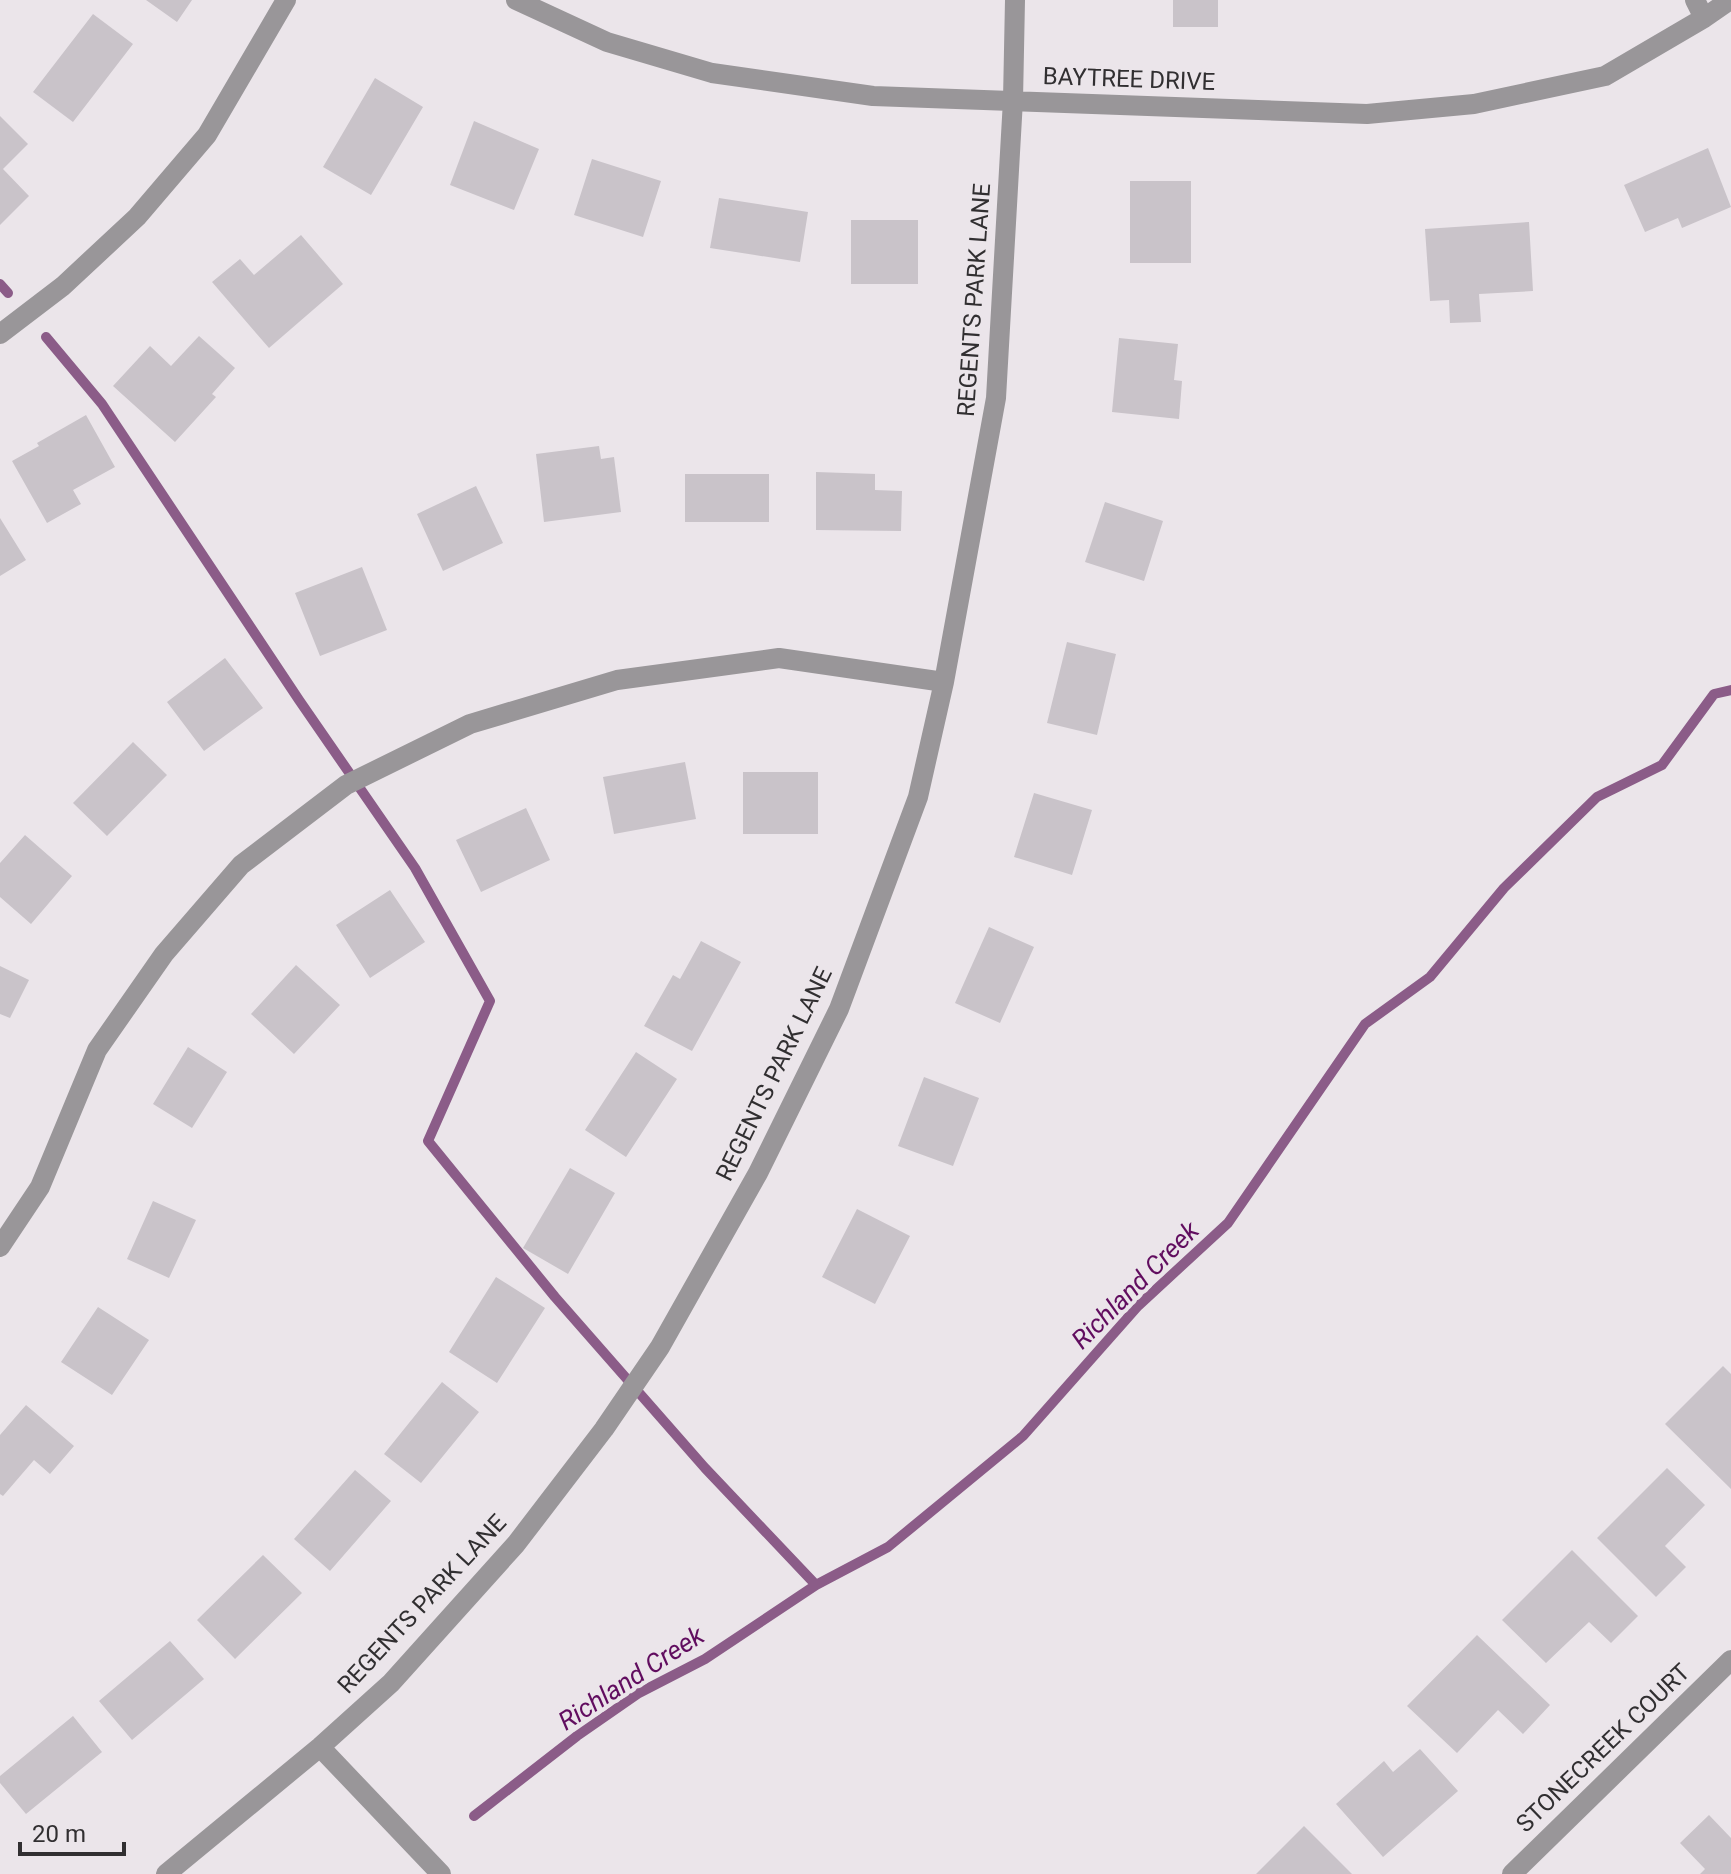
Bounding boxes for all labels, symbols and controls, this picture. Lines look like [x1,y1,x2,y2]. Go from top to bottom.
street label: BAYTREE DRIVE [1042,62,1216,96]
street label: REGENTS PARK LANE [952,182,996,418]
street label: REGENTS PARK LANE [710,963,838,1185]
water label: Richland Creek [1065,1214,1206,1355]
street label: REGENTS PARK LANE [332,1509,512,1699]
water label: Richland Creek [553,1619,710,1736]
street label: STONECREEK COURT [1511,1658,1695,1838]
scale bar [20,1806,124,1856]
text: 20 m [32,1820,86,1848]

